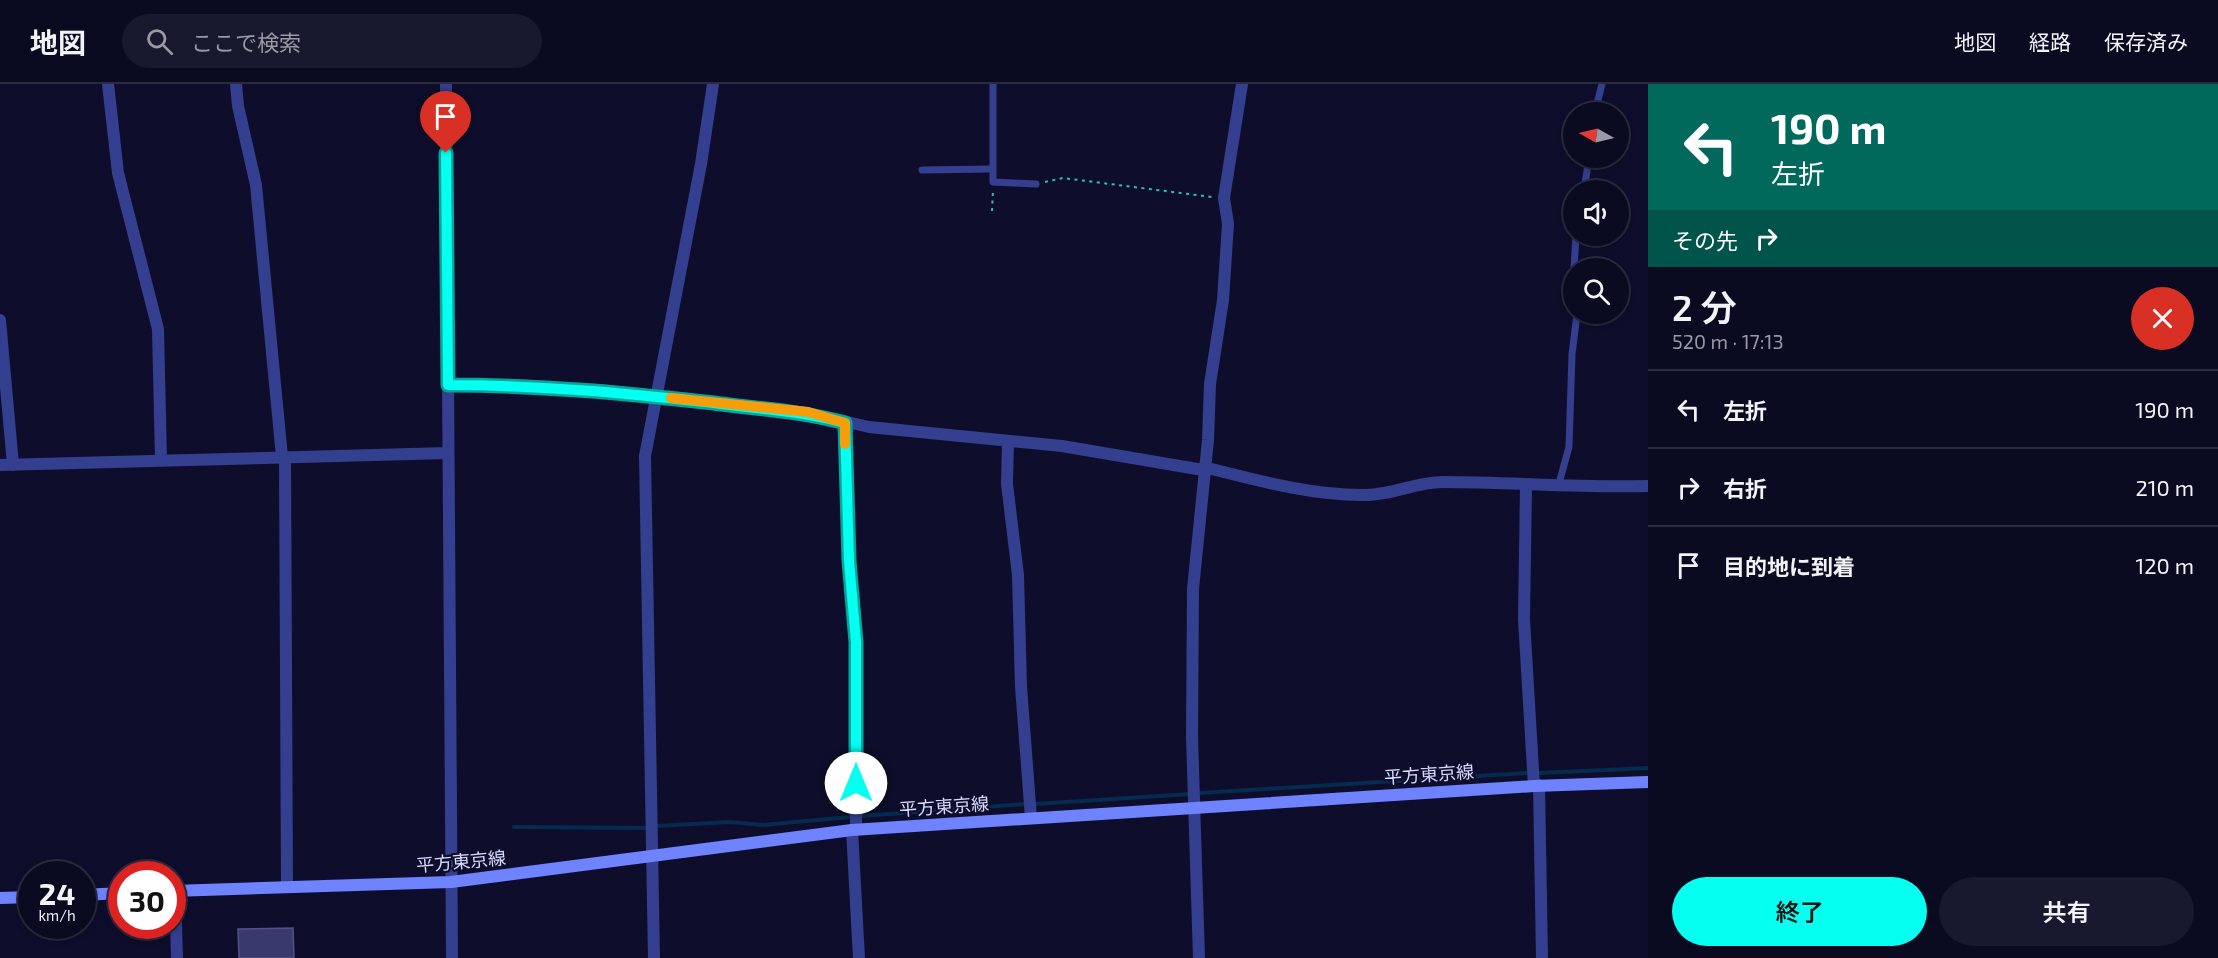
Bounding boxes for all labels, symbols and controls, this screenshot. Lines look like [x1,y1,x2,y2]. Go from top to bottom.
search box [122,14,542,68]
text: 地図 [30,25,86,59]
icon: search [143,25,176,58]
text: ここで検索 [191,29,301,55]
text: 地図 [1954,29,1996,54]
text: 経路 [2029,29,2071,54]
text: 保存済み [2104,29,2188,54]
pin [420,91,471,153]
icon: arrive [429,100,462,133]
north arrow [1563,102,1629,168]
map controls [1563,102,1629,324]
text: 190 m [1771,102,1887,152]
icon: left [1672,108,1750,186]
text: 左折 [1771,157,1825,189]
button: sound [1563,180,1629,246]
icon: right [1750,222,1783,255]
text: その先 [1672,227,1738,253]
button: search [1563,258,1629,324]
text: 2 分 [1672,285,1737,328]
button: close [2131,287,2194,350]
text: 520 m · 17:13 [1672,329,1784,353]
icon: left [1672,393,1705,426]
text: 190 m [2135,396,2194,422]
text: 左折 [1723,397,1767,423]
icon: right [1672,471,1705,504]
text: 210 m [2135,474,2194,500]
text: 右折 [1723,475,1767,501]
icon: arrive [1672,549,1705,582]
text: 120 m [2135,552,2194,578]
text: 目的地に到着 [1723,553,1855,579]
position arrow [824,751,888,815]
street label: 平方東京線 [1383,760,1475,788]
street label: 平方東京線 [898,792,990,820]
street label: 平方東京線 [415,846,507,876]
speed limit sign: 30 [108,861,186,939]
text: 24 [39,875,75,911]
button: 終了 [1672,877,1927,946]
button: 共有 [1939,877,2194,946]
text: km/h [38,906,76,924]

